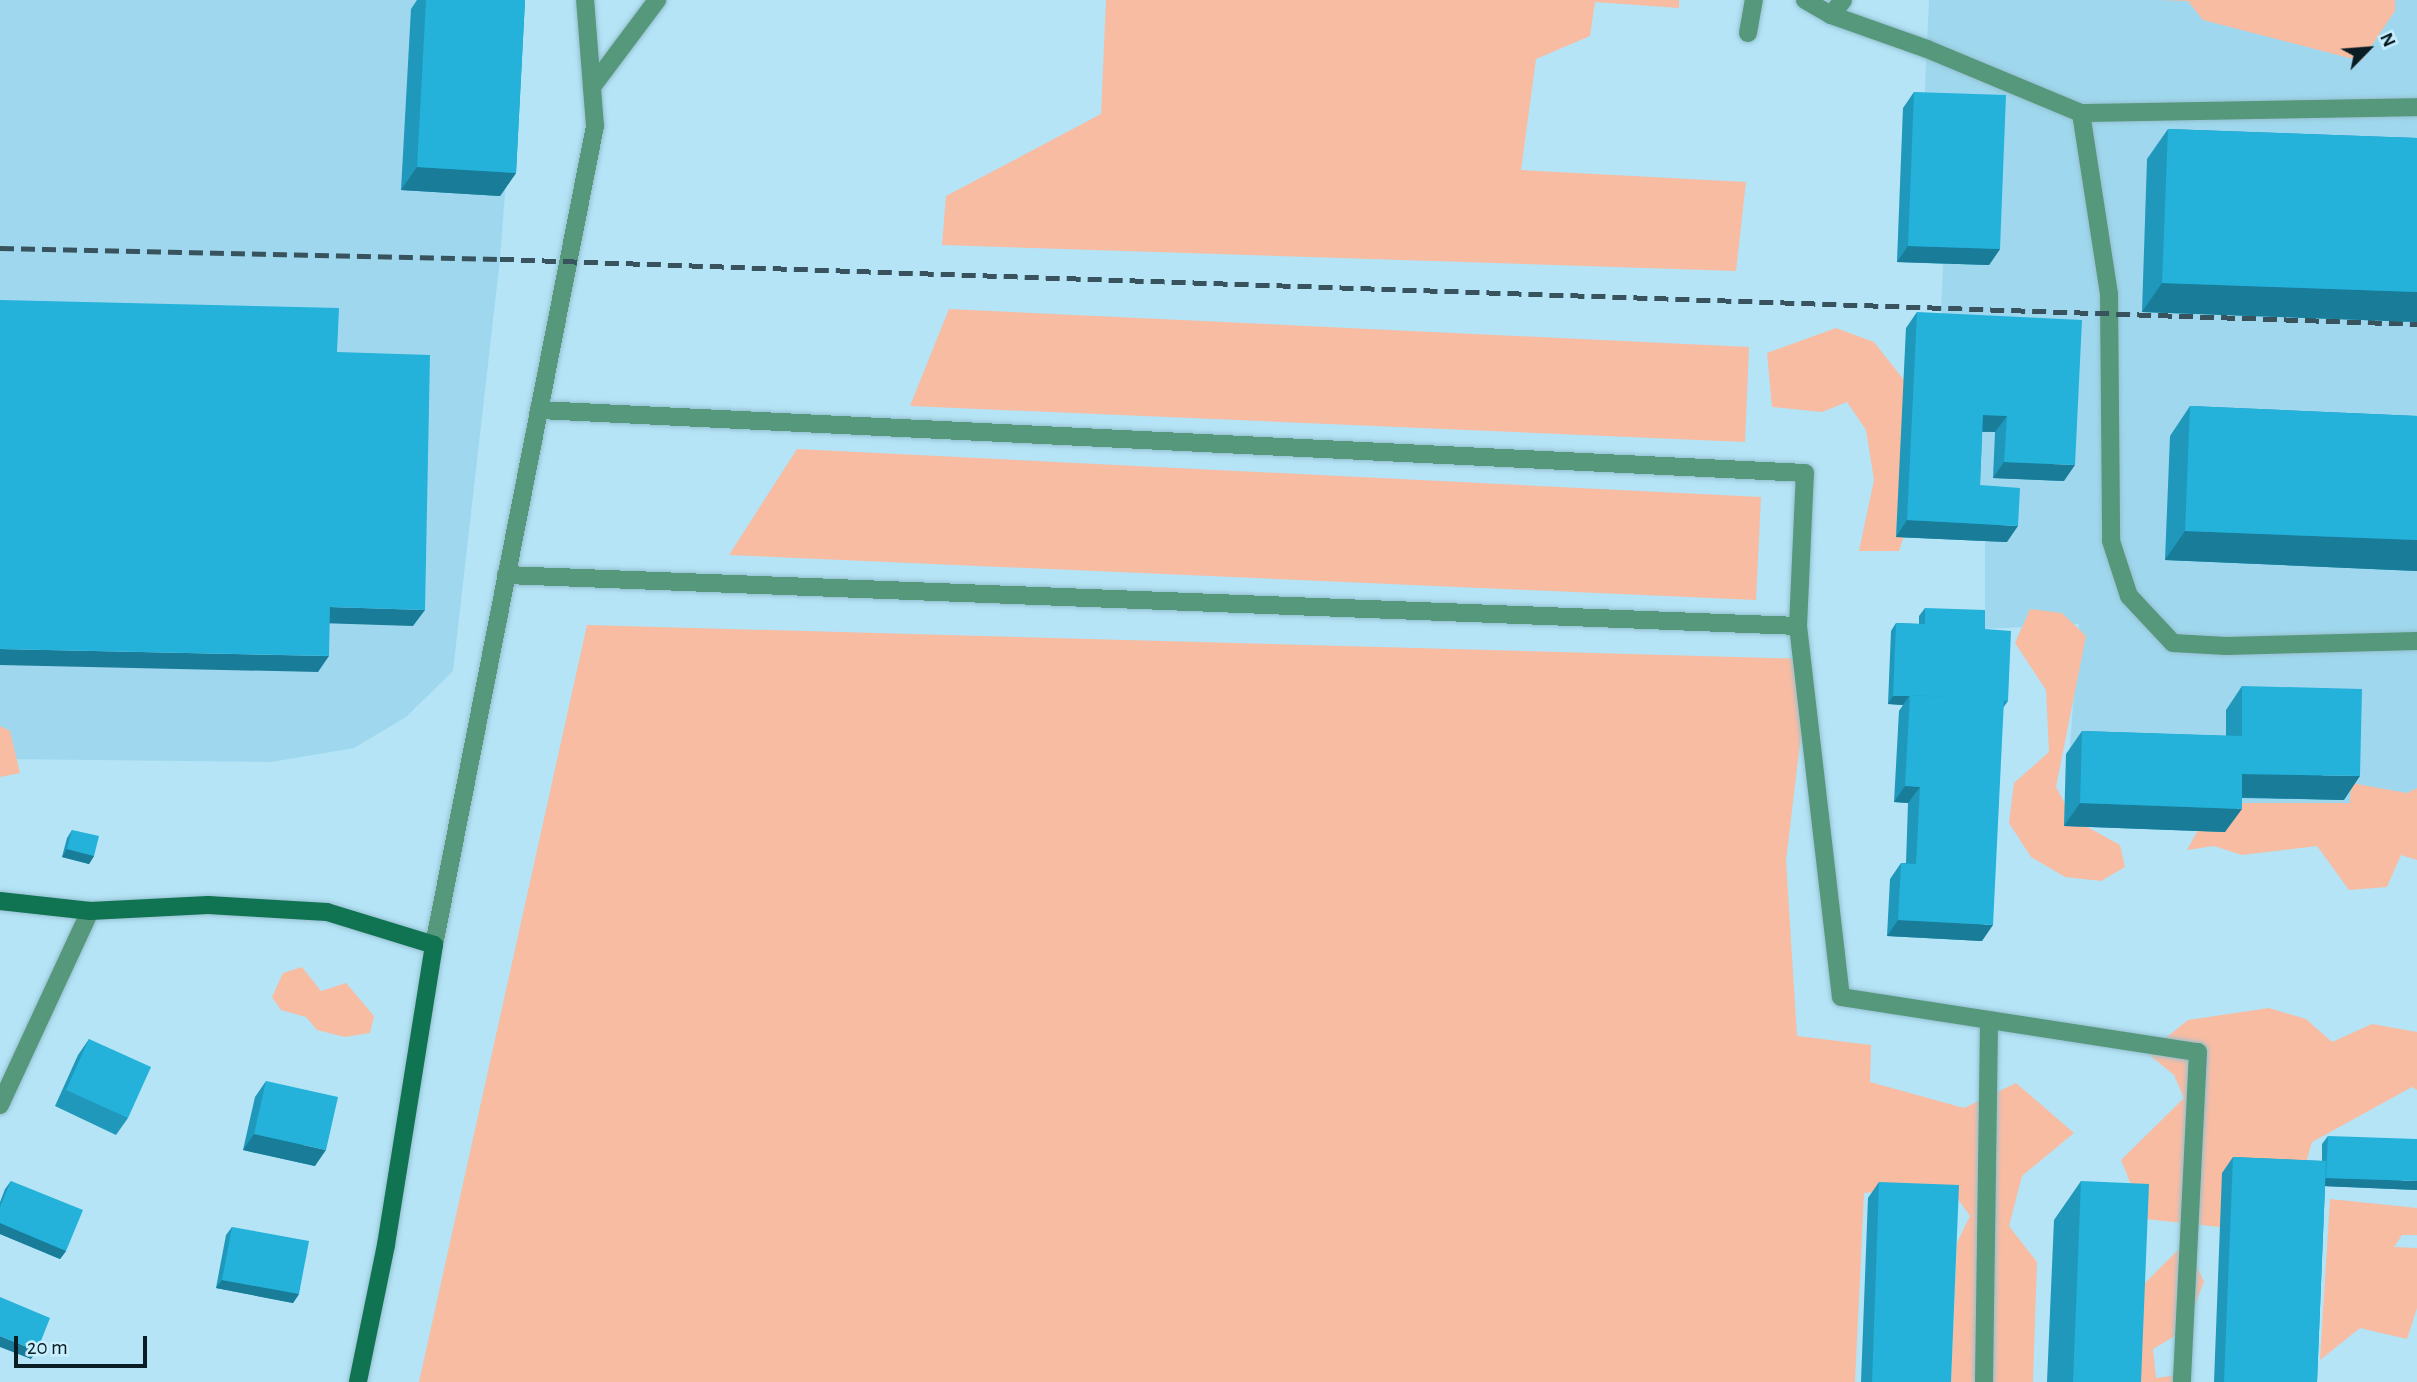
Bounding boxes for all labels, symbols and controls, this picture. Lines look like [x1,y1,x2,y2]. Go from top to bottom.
north arrow [2333,14,2403,84]
text: N [2376,30,2399,50]
scale bar [18,1322,150,1366]
text: 20 m [27,1337,68,1358]

